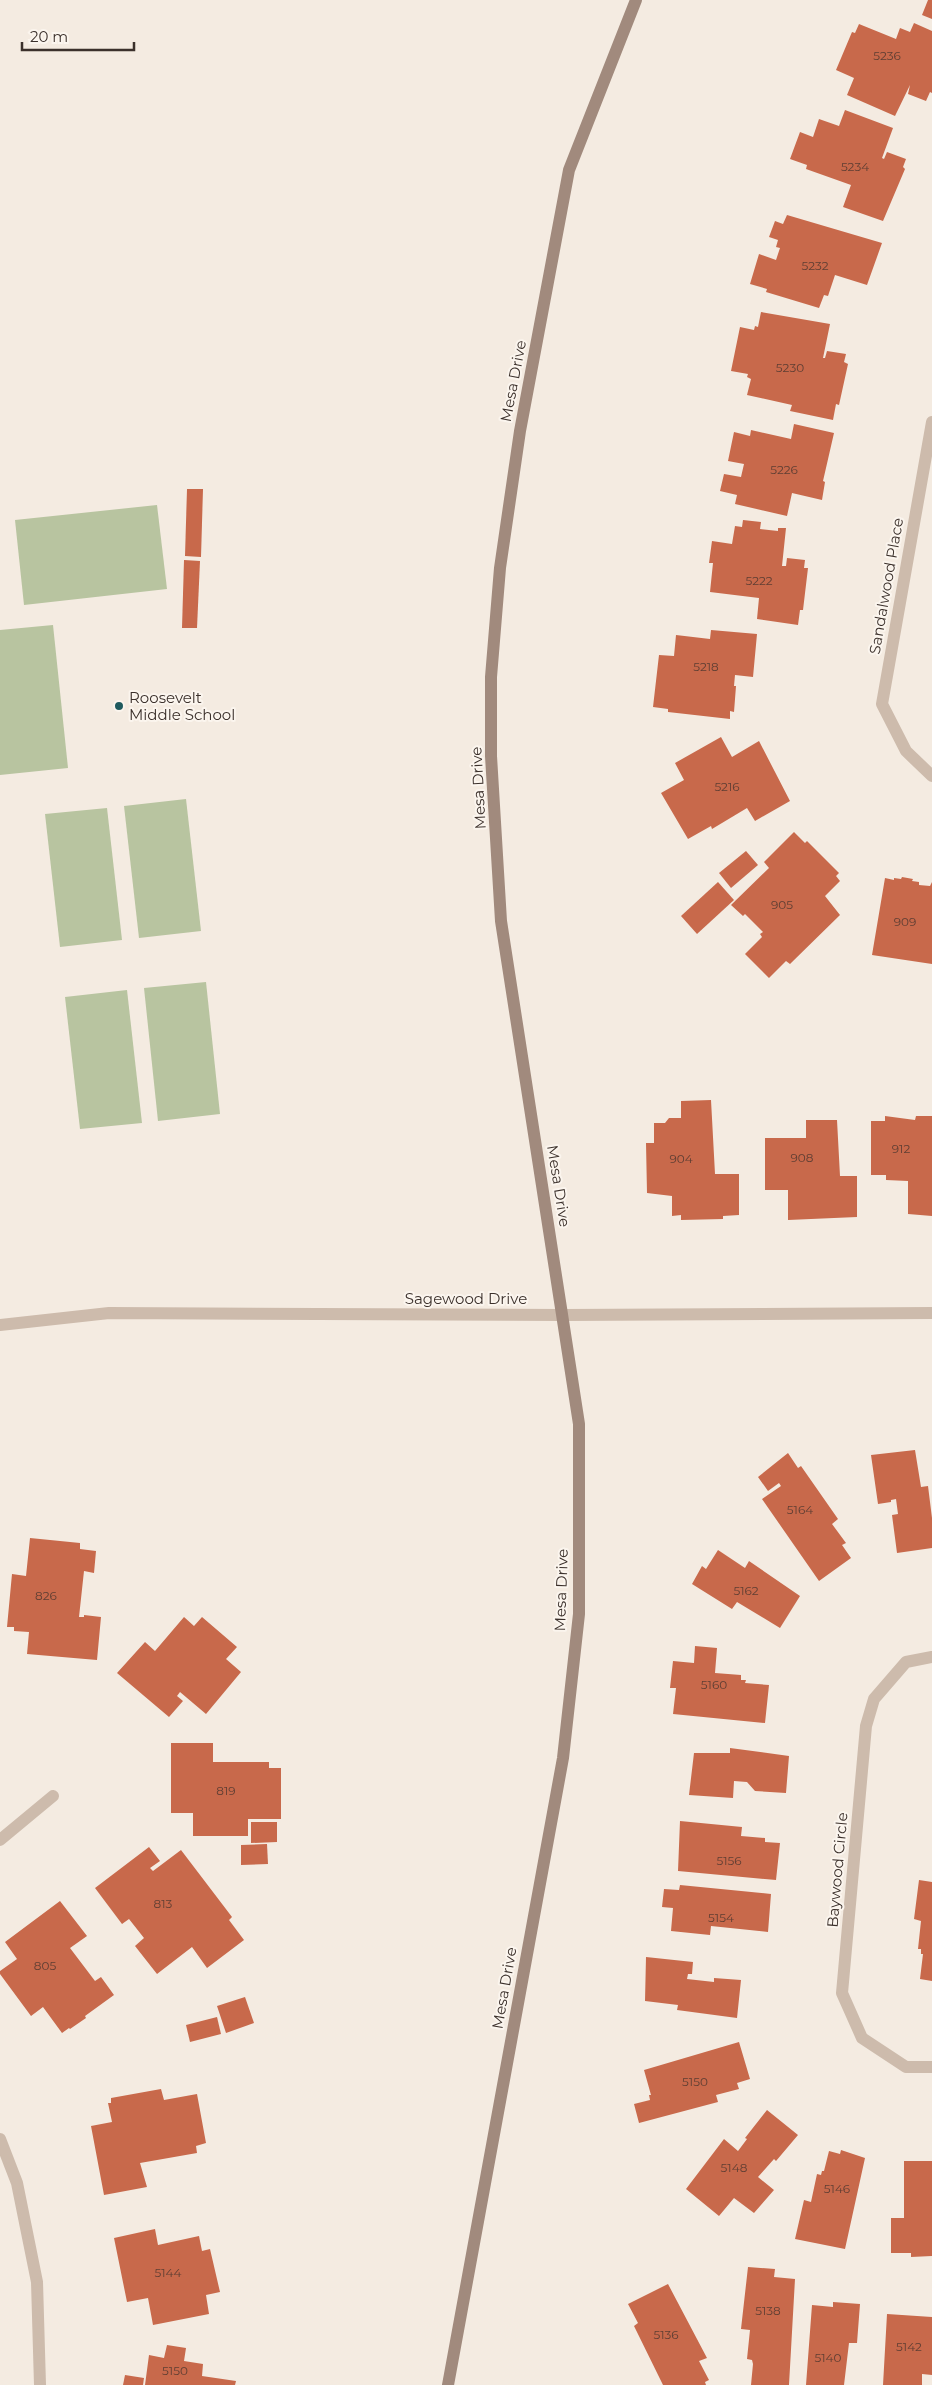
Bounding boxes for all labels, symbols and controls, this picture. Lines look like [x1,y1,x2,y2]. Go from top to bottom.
scale bar [22,20,135,52]
text: 20 m [30,27,68,46]
house number: 5236 [873,48,901,63]
house number: 5234 [841,159,869,174]
house number: 5232 [801,258,829,273]
street label: Mesa Drive [496,339,530,423]
house number: 5230 [776,360,804,375]
house number: 5226 [770,462,798,477]
street label: Sandalwood Place [865,516,907,656]
house number: 5222 [745,573,773,588]
house number: 5218 [693,659,719,674]
place label: Roosevelt Middle School [129,688,235,724]
marker: Roosevelt Middle School [113,700,125,712]
street label: Mesa Drive [466,746,490,830]
house number: 5216 [714,779,740,794]
house number: 905 [771,897,793,912]
house number: 909 [894,914,916,929]
house number: 912 [892,1141,910,1156]
street label: Mesa Drive [543,1144,575,1228]
house number: 908 [791,1150,814,1165]
house number: 904 [669,1151,693,1166]
street label: Sagewood Drive [405,1289,527,1308]
house number: 5164 [787,1502,813,1517]
street label: Mesa Drive [550,1548,572,1632]
house number: 5162 [733,1583,759,1598]
house number: 826 [35,1588,57,1603]
house number: 5160 [701,1677,727,1692]
house number: 819 [216,1783,236,1798]
street label: Baywood Circle [822,1812,852,1928]
house number: 5156 [716,1853,742,1868]
house number: 813 [154,1896,173,1911]
house number: 5154 [708,1910,734,1925]
street label: Mesa Drive [487,1946,521,2030]
house number: 805 [34,1958,56,1973]
house number: 5150 [682,2074,708,2089]
house number: 5148 [721,2160,748,2175]
house number: 5146 [824,2181,850,2196]
house number: 5144 [155,2265,182,2280]
house number: 5138 [755,2303,781,2318]
house number: 5136 [653,2327,679,2342]
house number: 5142 [896,2339,922,2354]
house number: 5140 [814,2350,842,2365]
house number: 5150 [162,2363,188,2378]

